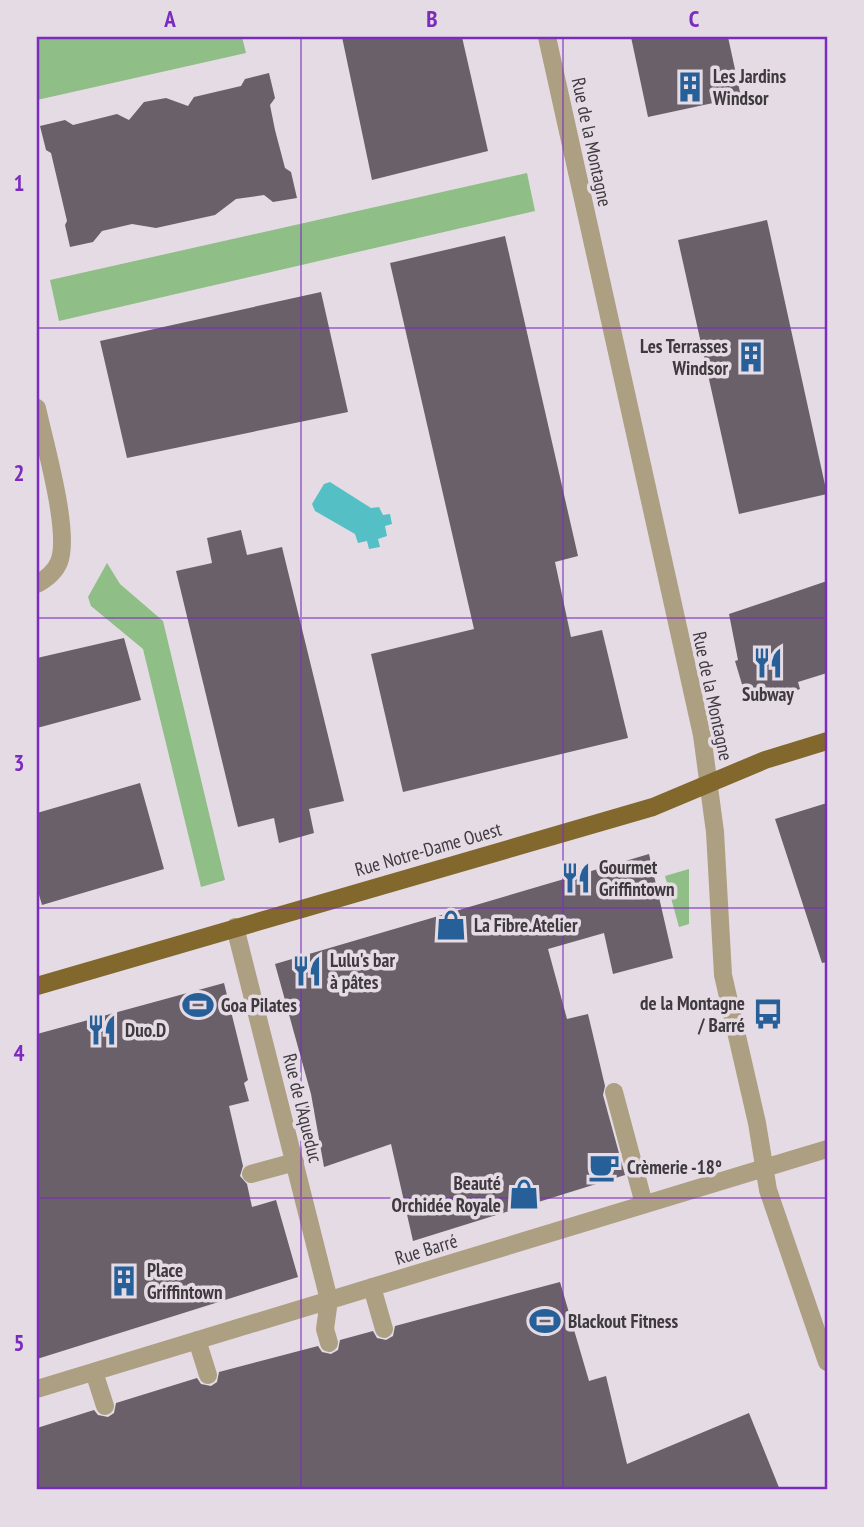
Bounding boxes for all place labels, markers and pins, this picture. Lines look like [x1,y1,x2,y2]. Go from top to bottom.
place label: Les Jardins Windsor [712,64,786,110]
building icon: Les Jardins Windsor [673,70,707,104]
place label: Les Terrasses Windsor [640,334,728,380]
building icon: Les Terrasses Windsor [734,340,768,374]
restaurant icon: Subway [751,646,785,680]
place label: Subway [742,682,794,706]
place label: Gourmet Griffintown [599,855,674,901]
restaurant icon: Gourmet Griffintown [559,861,593,895]
shop icon: La Fibre.Atelier [434,908,468,942]
place label: La Fibre.Atelier [474,913,578,937]
place label: Lulu's bar à pâtes [330,948,395,994]
restaurant icon: Lulu's bar à pâtes [290,954,324,988]
sports icon: Goa Pilates [181,988,215,1022]
place label: de la Montagne / Barré [640,991,745,1037]
place label: Goa Pilates [221,993,297,1017]
bus stop icon: de la Montagne / Barré [751,997,785,1031]
restaurant icon: Duo.D [85,1013,119,1047]
place label: Duo.D [125,1018,166,1042]
cafe icon: Crèmerie -18° [587,1150,621,1184]
place label: Crèmerie -18° [627,1155,722,1179]
place label: Beauté Orchidée Royale [392,1171,501,1217]
shop icon: Beauté Orchidée Royale [507,1177,541,1211]
place label: Place Griffintown [147,1258,222,1304]
building icon: Place Griffintown [107,1264,141,1298]
sports icon: Blackout Fitness [528,1304,562,1338]
place label: Blackout Fitness [568,1309,678,1333]

